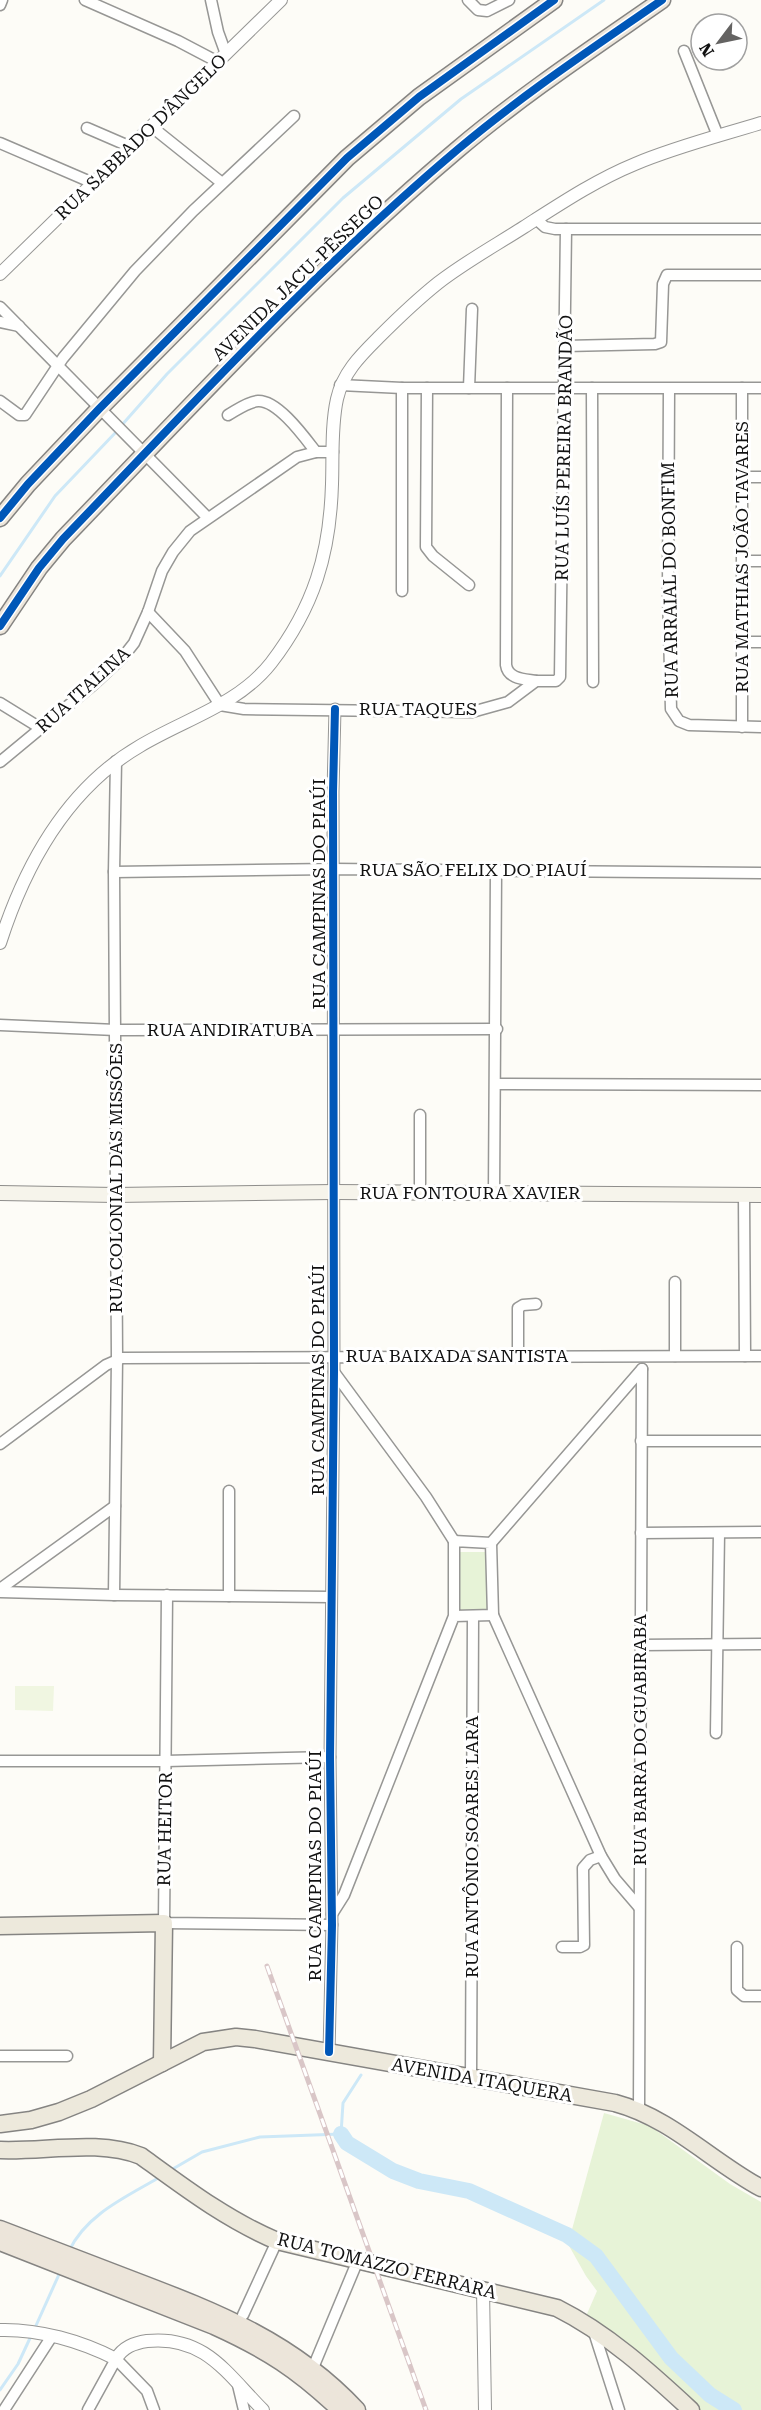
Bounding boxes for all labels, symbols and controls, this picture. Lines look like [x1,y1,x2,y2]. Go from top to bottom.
north arrow [689,12,749,72]
text: N [695,39,718,60]
street label: RUA SABBADO D'ÂNGELO [51,49,231,224]
street label: AVENIDA JACU-PÊSSEGO [208,190,388,365]
street label: RUA LUÍS PEREIRA BRANDÃO [551,315,576,581]
street label: RUA MATHIAS JOÃO TAVARES [731,421,752,693]
street label: RUA ARRAIAL DO BONFIM [657,461,682,699]
street label: RUA ITALINA [32,642,134,737]
street label: RUA TAQUES [359,698,477,719]
street label: RUA CAMPINAS DO PIAÚI [308,779,329,1009]
street label: RUA SÃO FELIX DO PIAUÍ [359,859,587,880]
street label: RUA ANDIRATUBA [147,1019,314,1040]
street label: RUA COLONIAL DAS MISSÕES [105,1043,126,1313]
street label: RUA FONTOURA XAVIER [359,1182,581,1203]
street label: RUA CAMPINAS DO PIAÚI [307,1265,328,1495]
street label: RUA BAIXADA SANTISTA [346,1345,569,1366]
street label: RUA BARRA DO GUABIRABA [629,1614,650,1866]
street label: RUA ANTÔNIO SOARES LARA [461,1715,482,1978]
street label: RUA CAMPINAS DO PIAÚI [304,1751,325,1981]
street label: RUA HEITOR [153,1771,176,1887]
street label: AVENIDA ITAQUERA [390,2053,575,2106]
street label: RUA TOMAZZO FERRARA [275,2228,499,2303]

